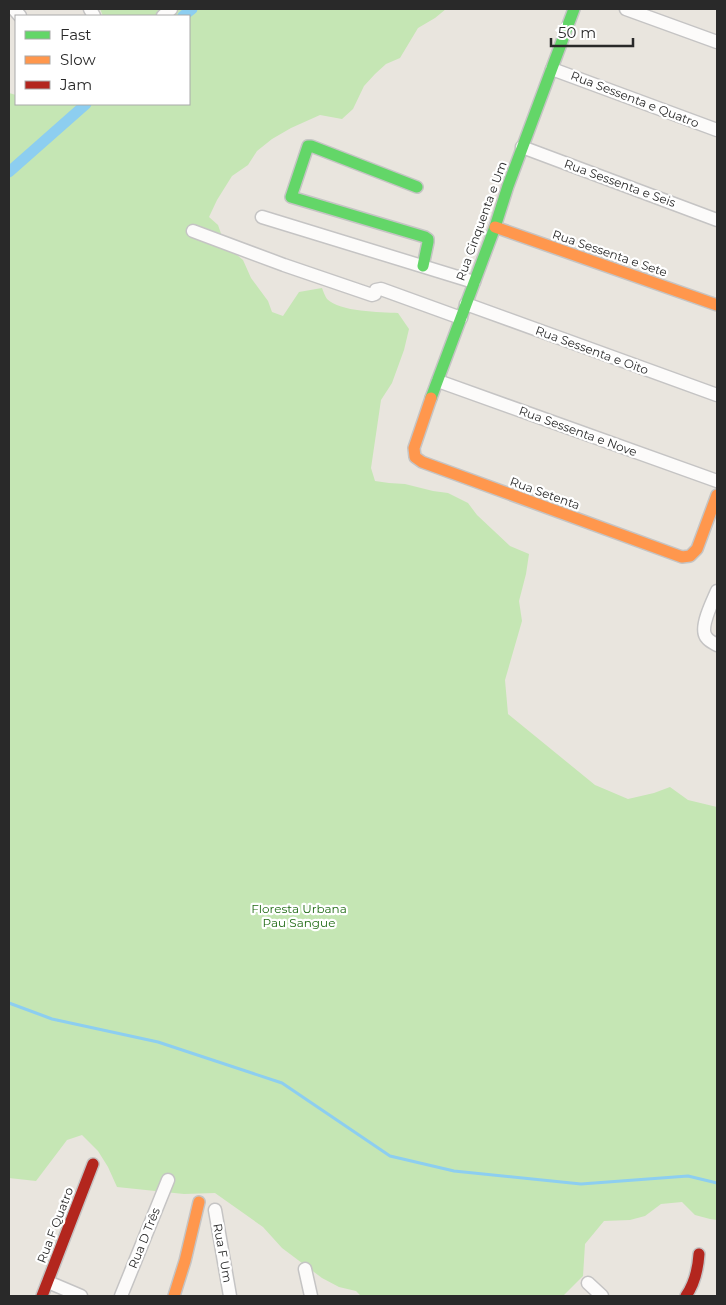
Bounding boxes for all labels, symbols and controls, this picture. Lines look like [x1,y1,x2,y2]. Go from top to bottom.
legend [15,15,190,105]
scale bar [551,15,634,47]
text: 50 m [558,23,596,42]
text: Fast [60,25,91,44]
text: Slow [60,50,96,69]
street label: Rua Sessenta e Quatro [569,68,701,130]
text: Jam [59,75,92,94]
street label: Rua Sessenta e Seis [562,156,678,210]
street label: Rua Cinquenta e Um [452,159,510,283]
street label: Rua Sessenta e Sete [551,226,669,280]
street label: Rua Sessenta e Oito [533,323,651,377]
street label: Rua Sessenta e Nove [517,403,639,459]
street label: Rua Setenta [508,473,582,513]
park label: Floresta Urbana Pau Sangue [251,901,347,930]
street label: Rua F Quatro [34,1185,76,1265]
street label: Rua D Três [125,1205,163,1271]
street label: Rua F Um [210,1222,236,1284]

